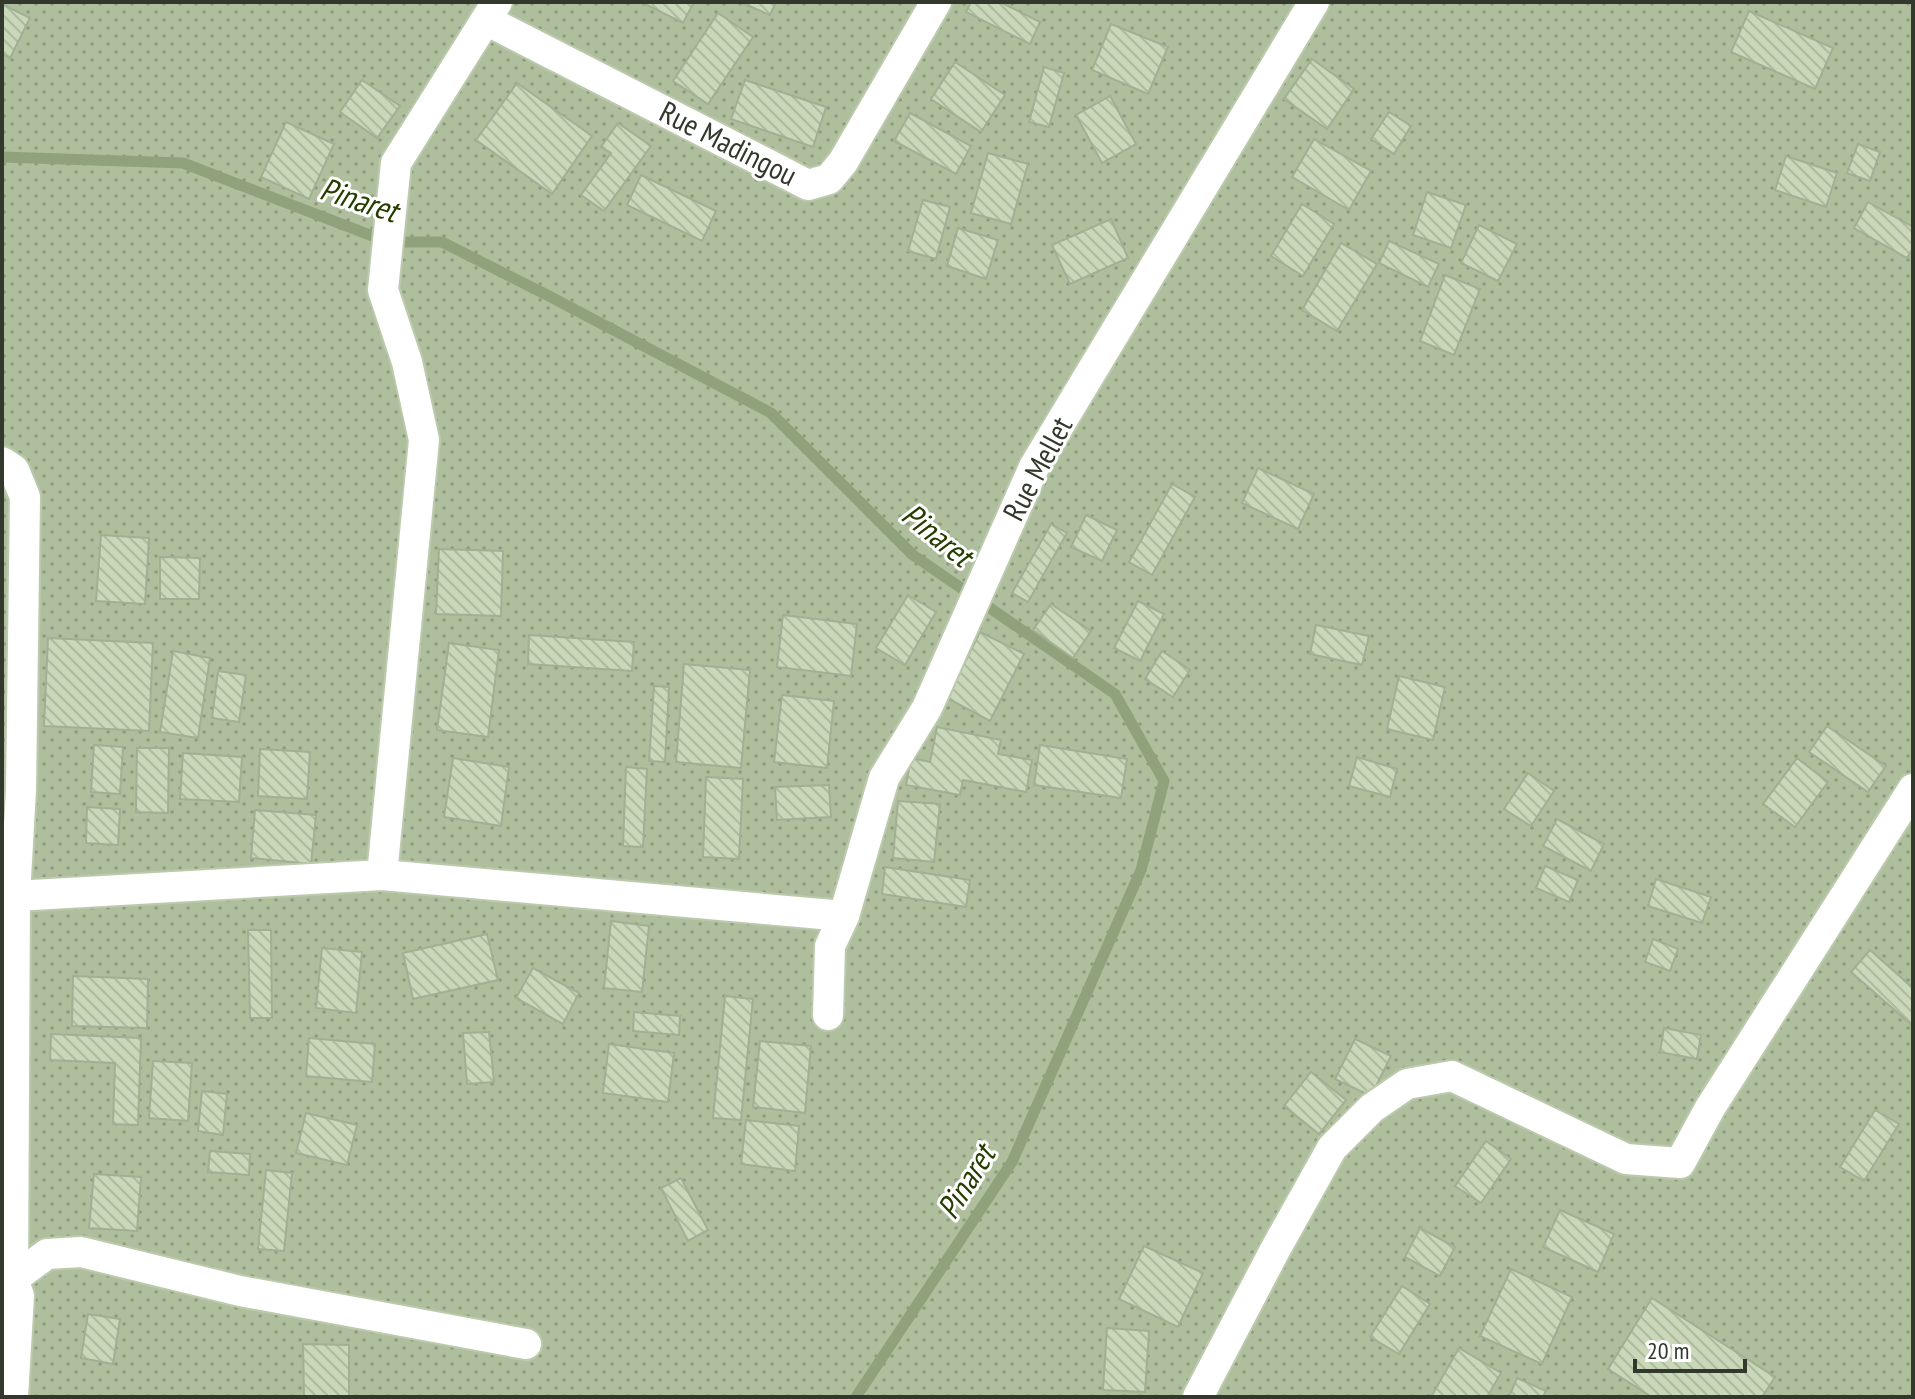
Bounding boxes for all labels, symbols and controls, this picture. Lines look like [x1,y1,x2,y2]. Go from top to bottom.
street label: Rue Madingou [653,91,804,194]
water label: Pinaret [315,167,406,232]
street label: Rue Mellet [993,409,1081,527]
water label: Pinaret [894,493,984,577]
water label: Pinaret [926,1134,1006,1226]
scale bar [1635,1323,1745,1373]
text: 20 m [1647,1335,1689,1366]

